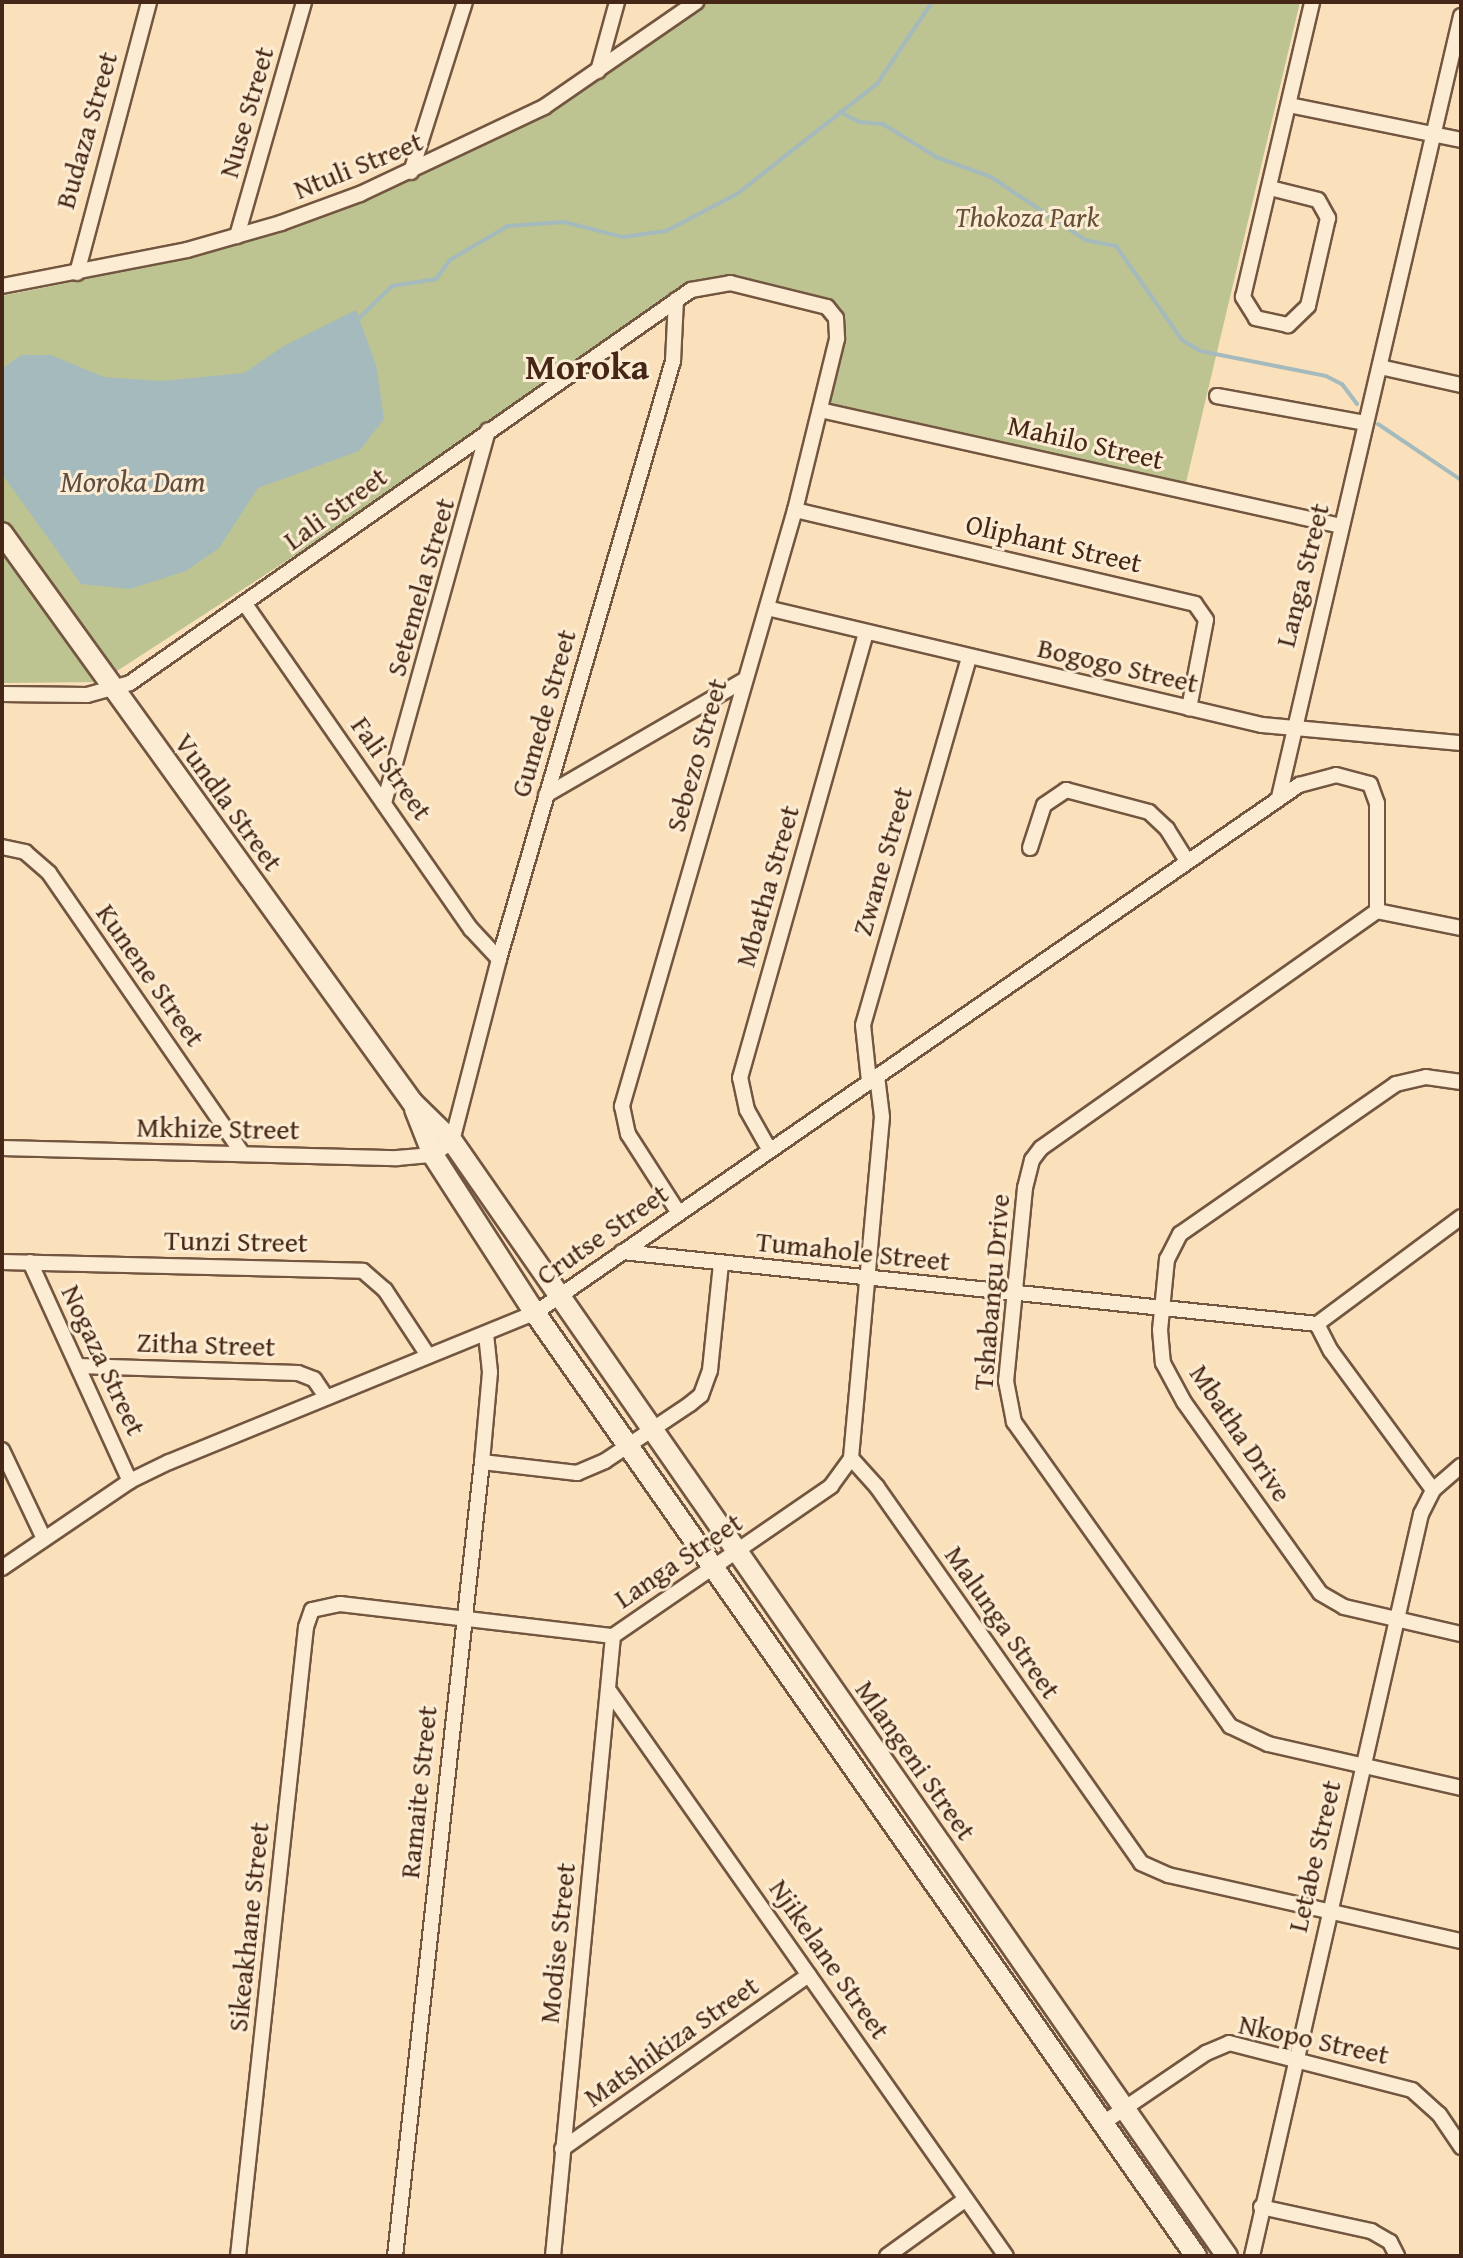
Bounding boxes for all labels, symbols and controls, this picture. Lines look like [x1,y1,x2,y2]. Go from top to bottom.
street label: Nuse Street [211,43,281,181]
street label: Budaza Street [48,48,124,212]
street label: Ntuli Street [289,124,427,206]
park label: Thokoza Park [955,200,1099,234]
district label: Moroka [525,344,649,388]
street label: Mahilo Street [1005,408,1167,476]
street label: Lali Street [277,459,393,557]
water label: Moroka Dam [60,463,206,499]
street label: Setemela Street [379,494,461,680]
street label: Langa Street [1268,500,1336,650]
street label: Oliphant Street [963,506,1145,580]
street label: Gumede Street [503,625,583,801]
street label: Bogogo Street [1035,630,1201,700]
street label: Sebezo Street [658,674,734,836]
street label: Fali Street [344,710,440,826]
street label: Vundla Street [168,726,290,878]
street label: Zwane Street [845,783,919,939]
street label: Mbatha Street [728,801,806,971]
street label: Kunene Street [90,897,212,1053]
street label: Mkhize Street [136,1110,300,1146]
street label: Crutse Street [530,1176,674,1292]
street label: Tshabangu Drive [966,1192,1016,1392]
street label: Tunzi Street [164,1223,308,1259]
street label: Tumahole Street [754,1224,952,1278]
street label: Nogaza Street [54,1279,154,1441]
street label: Zitha Street [136,1325,276,1363]
street label: Mbatha Drive [1183,1358,1299,1508]
street label: Langa Street [608,1505,748,1615]
street label: Malunga Street [938,1539,1068,1705]
street label: Mlangeni Street [848,1674,984,1846]
street label: Ramaite Street [392,1704,444,1880]
street label: Letabe Street [1280,1777,1348,1935]
street label: Sikeakhane Street [220,1821,276,2033]
street label: Modise Street [532,1861,582,2025]
street label: Njikelane Street [762,1873,898,2045]
street label: Matshikiza Street [577,1968,765,2114]
street label: Nkopo Street [1236,2007,1392,2071]

